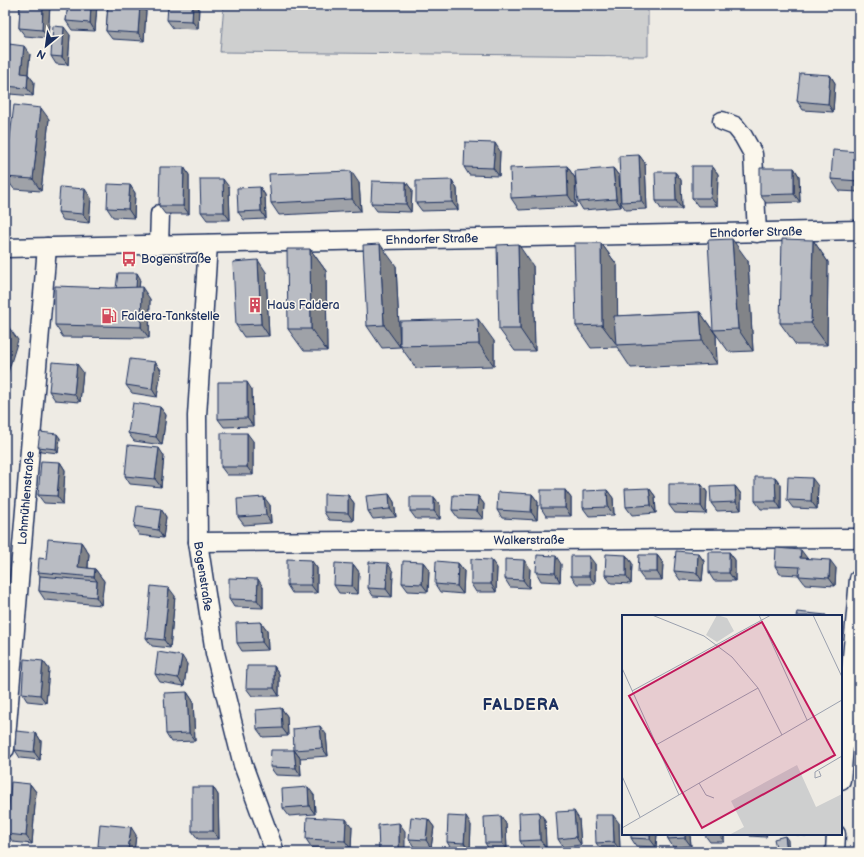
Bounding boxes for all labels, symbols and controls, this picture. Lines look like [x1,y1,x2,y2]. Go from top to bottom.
north arrow [26,26,66,66]
text: N [35,47,48,62]
street label: Ehndorfer Straße [709,224,802,241]
street label: Ehndorfer Straße [385,231,478,248]
bus stop icon: Bogenstraße [120,250,138,268]
place label: Bogenstraße [141,252,211,267]
building icon: Haus Faldera [246,296,264,314]
place label: Haus Faldera [267,298,340,313]
fuel station icon: Faldera-Tankstelle [100,307,118,325]
place label: Faldera-Tankstelle [121,309,220,324]
street label: Lohmühlenstraße [15,450,38,545]
street label: Walkerstraße [493,533,565,548]
street label: Bogenstraße [190,540,215,612]
inset map [622,615,842,835]
district label: FALDERA [483,696,559,715]

